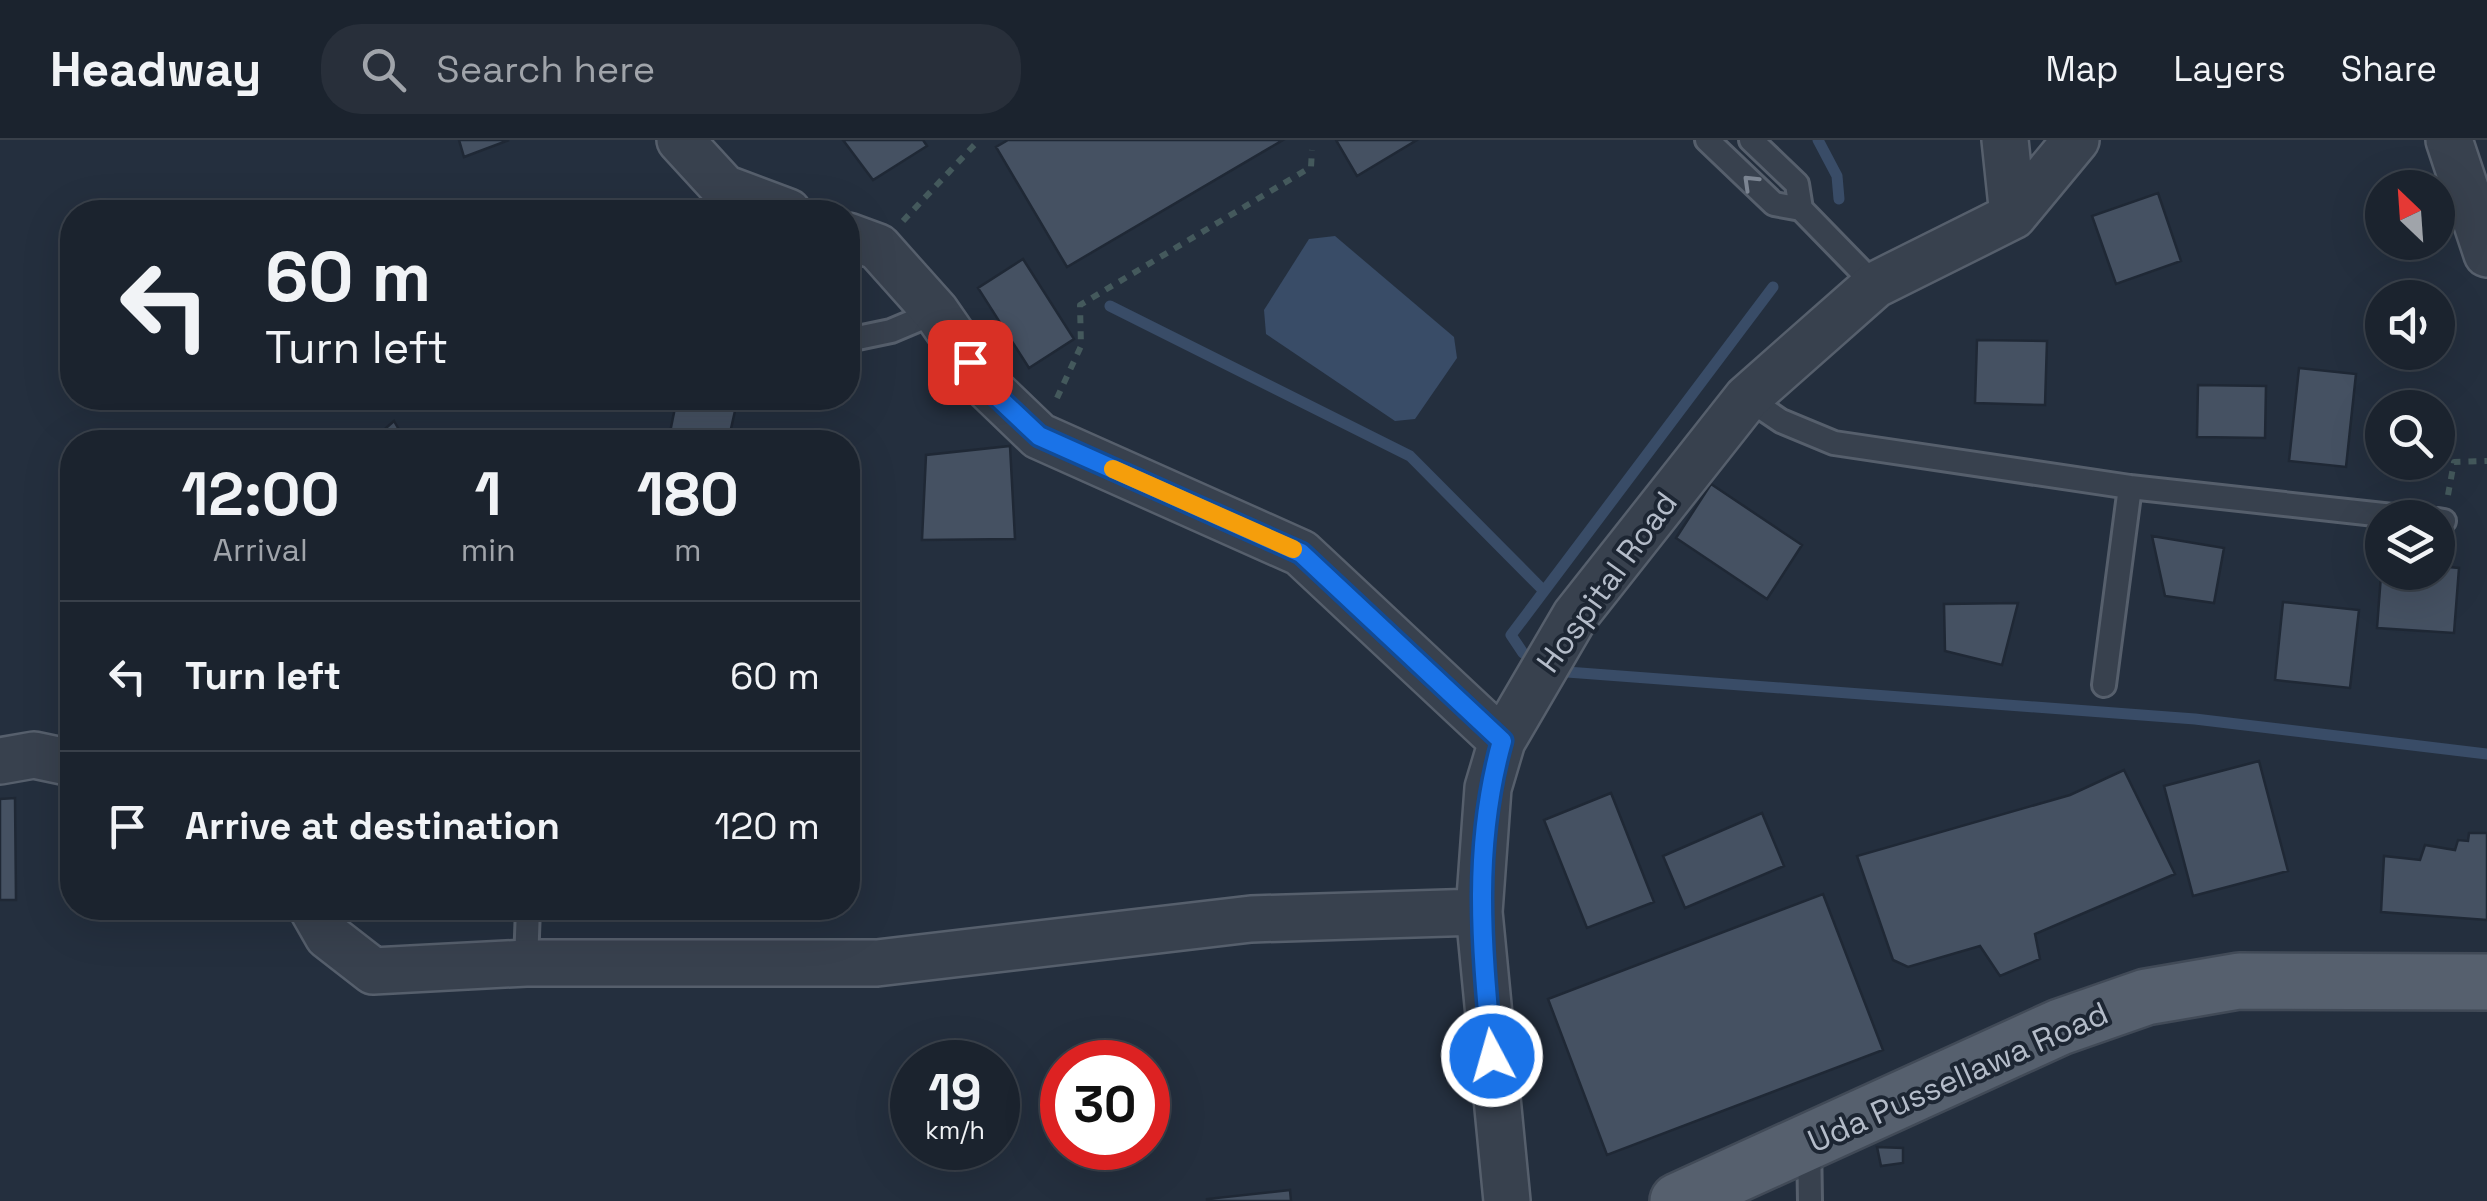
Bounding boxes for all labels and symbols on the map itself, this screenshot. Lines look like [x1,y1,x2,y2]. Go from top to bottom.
north arrow [2365,170,2455,260]
one-way arrow [1744,176,1762,194]
pin [928,320,1013,405]
street label: Hospital Road [1528,484,1686,680]
street label: Uda Pussellawa Road [1802,993,2114,1161]
position arrow [1440,1004,1544,1108]
speed limit sign: 30 [1040,1040,1170,1170]

